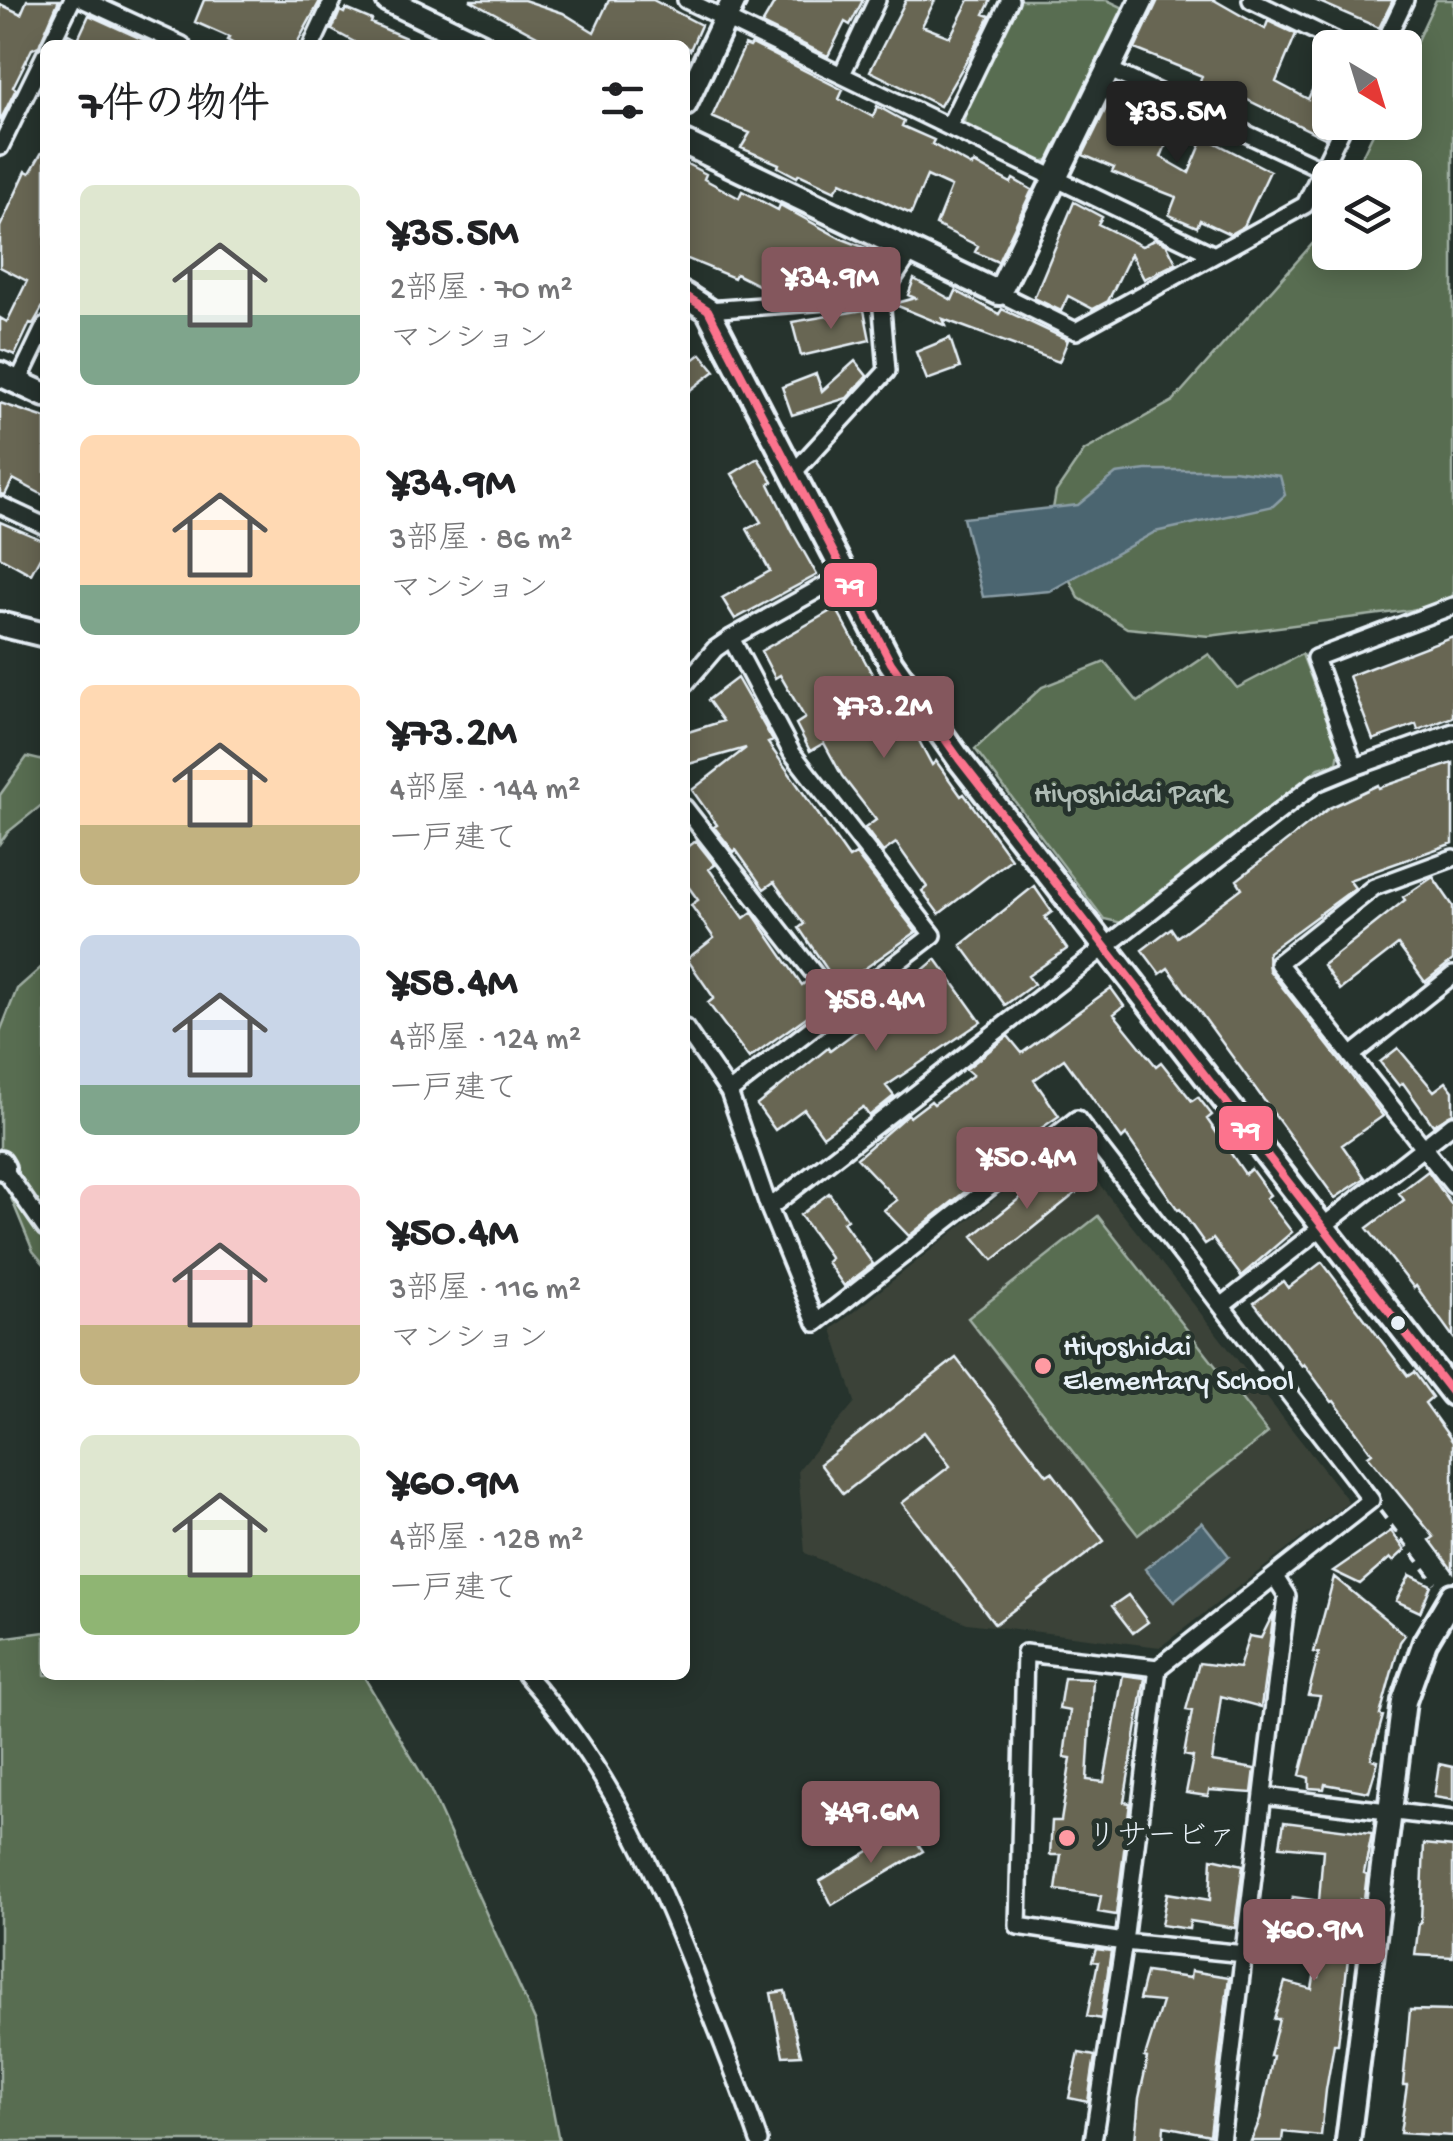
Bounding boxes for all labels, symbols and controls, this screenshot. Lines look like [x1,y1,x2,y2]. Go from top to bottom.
north arrow [1312,30,1422,140]
map controls [1312,30,1422,270]
icon: filters [595,73,650,128]
pin: ¥35.5M [1096,81,1258,166]
text: 7件の物件 [80,84,270,133]
text: ¥35.5M [1128,94,1226,132]
button: layers [1312,160,1422,270]
text: ¥35.5M [390,211,518,260]
icon: home [160,225,280,345]
pin: ¥34.9M [750,247,912,332]
text: ¥34.9M [784,260,878,298]
text: 2部屋 · 70 m² [390,272,573,310]
text: マンション [390,322,549,360]
text: ¥34.9M [390,461,515,510]
icon: home [160,475,280,595]
text: 3部屋 · 86 m² [390,522,573,560]
line badge: 79 [822,561,879,609]
text: マンション [390,572,549,610]
text: 79 [834,572,864,605]
pin: ¥73.2M [803,676,965,761]
text: ¥73.2M [836,689,932,727]
text: ¥73.2M [390,711,516,760]
icon: home [160,725,280,845]
text: 4部屋 · 144 m² [390,772,581,810]
park label: Hiyoshidai Park [1034,779,1229,814]
text: 一戸建て [390,822,518,860]
text: ¥58.4M [390,961,517,1010]
pin: ¥58.4M [795,969,957,1054]
icon: home [160,975,280,1095]
text: ¥58.4M [828,982,924,1020]
text: 4部屋 · 124 m² [390,1022,581,1060]
text: 一戸建て [390,1072,518,1110]
line badge: 79 [1217,1104,1275,1152]
text: 79 [1230,1116,1260,1149]
pin: ¥50.4M [946,1127,1108,1212]
text: ¥50.4M [978,1140,1076,1178]
text: ¥50.4M [390,1211,518,1260]
icon: home [160,1225,280,1345]
text: 3部屋 · 116 m² [390,1272,581,1310]
unlabelled marker [1388,1313,1408,1333]
text: マンション [390,1322,549,1360]
place label: Hiyoshidai Elementary School [1063,1332,1294,1401]
marker: Hiyoshidai Elementary School [1032,1355,1054,1377]
text: ¥60.9M [390,1461,518,1510]
icon: home [160,1475,280,1595]
text: 4部屋 · 128 m² [390,1522,583,1560]
text: 一戸建て [390,1572,518,1610]
pin: ¥49.6M [790,1781,952,1866]
text: ¥49.6M [824,1794,918,1832]
place label: リサービァ [1087,1821,1237,1856]
marker: リサービァ [1056,1827,1078,1849]
pin: ¥60.9M [1233,1899,1395,1984]
text: ¥60.9M [1265,1912,1363,1950]

